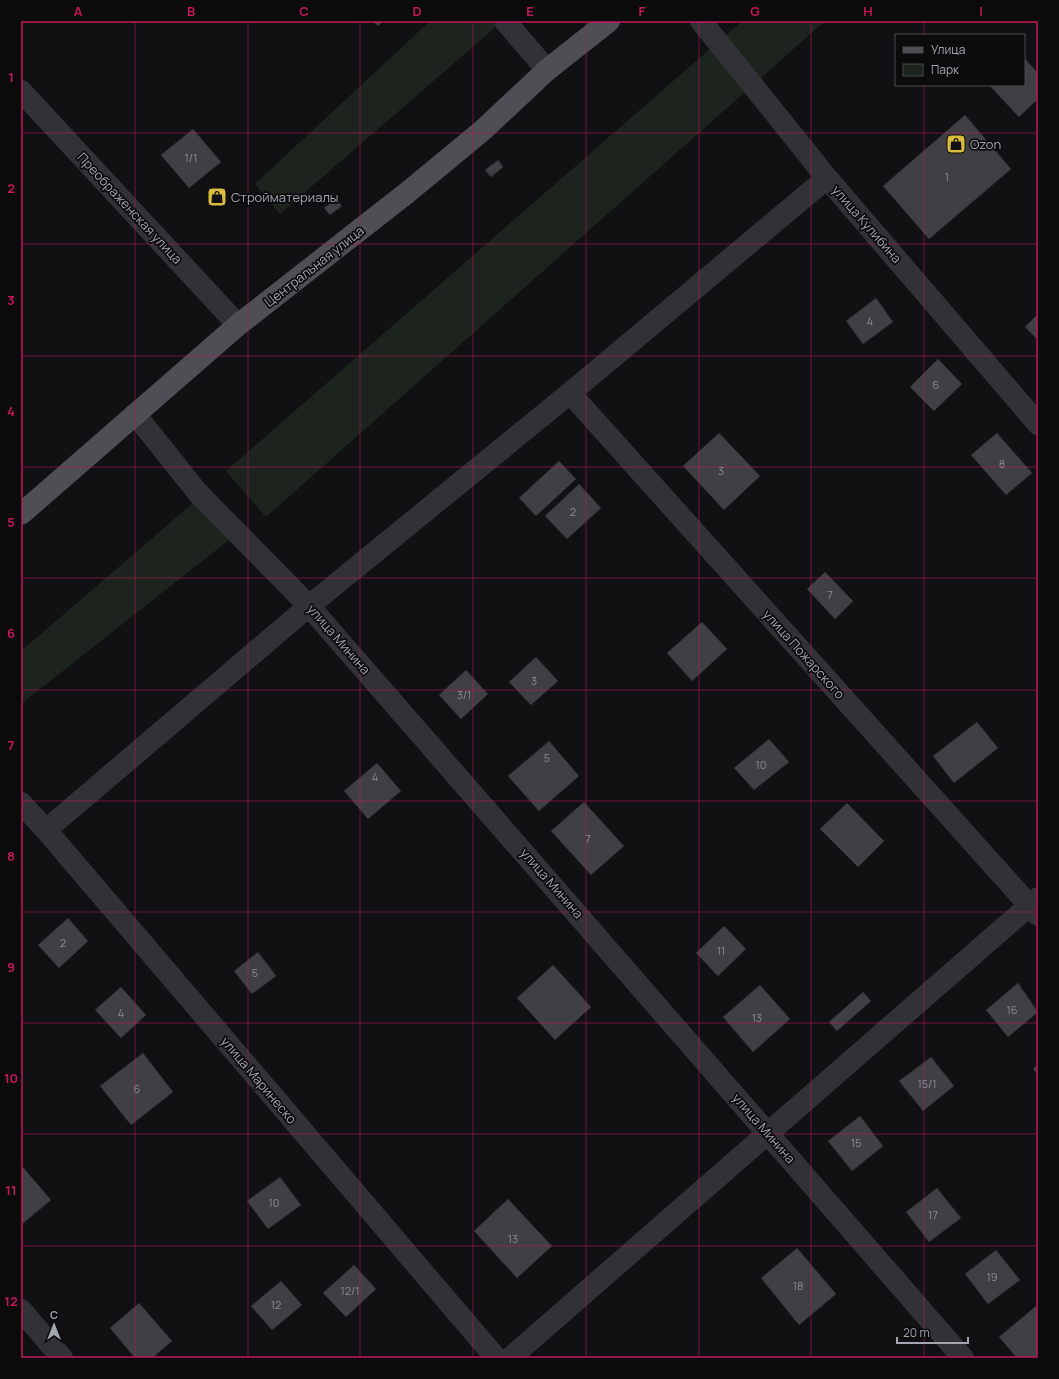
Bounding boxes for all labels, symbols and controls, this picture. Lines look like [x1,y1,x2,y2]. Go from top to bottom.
text: A [74,2,83,20]
text: B [187,2,195,20]
text: C [299,2,309,20]
text: D [412,2,422,20]
text: E [526,2,534,20]
text: F [639,2,646,20]
text: G [750,2,760,20]
text: H [863,2,873,20]
text: I [979,2,983,20]
legend [895,34,1025,86]
text: Улица [931,41,965,58]
text: Парк [931,61,960,78]
text: 1 [8,68,14,86]
shop icon: Ozon [945,133,967,155]
place label: Ozon [970,135,1001,153]
street label: Преображенская улица [74,148,186,268]
house number: 1/1 [185,150,197,165]
house number: 1 [945,169,949,184]
text: 2 [7,179,15,197]
street label: улица Кулибина [828,181,906,267]
shop icon: Стройматериалы [206,186,228,208]
place label: Стройматериалы [231,188,339,206]
street label: Центральная улица [260,221,368,311]
text: 3 [7,291,15,309]
house number: 4 [867,313,873,328]
house number: 6 [933,377,940,392]
text: 4 [7,402,15,420]
house number: 8 [999,456,1005,471]
house number: 3 [718,463,724,478]
house number: 2 [570,504,576,519]
text: 5 [7,513,15,531]
house number: 7 [827,587,833,602]
street label: улица Минина [303,600,375,678]
street label: улица Пожарского [759,605,849,703]
text: 6 [7,624,15,642]
house number: 3 [531,673,537,688]
house number: 3/1 [457,687,471,702]
text: 7 [8,736,15,754]
house number: 5 [544,750,550,765]
house number: 10 [755,757,767,772]
house number: 4 [372,769,378,784]
house number: 7 [585,831,591,846]
street label: улица Минина [516,844,588,922]
text: 8 [7,847,15,865]
house number: 2 [60,935,66,950]
house number: 11 [717,943,725,958]
text: 9 [7,958,15,976]
house number: 5 [252,965,258,980]
house number: 16 [1006,1002,1018,1017]
house number: 4 [118,1005,124,1020]
house number: 13 [752,1010,762,1025]
street label: улица Маринеско [217,1032,301,1128]
text: 10 [4,1069,18,1087]
house number: 15/1 [917,1076,937,1091]
house number: 6 [134,1081,141,1096]
street label: улица Минина [728,1089,800,1167]
house number: 15 [851,1135,861,1150]
text: 11 [5,1181,17,1199]
house number: 10 [268,1195,280,1210]
house number: 17 [928,1207,938,1222]
house number: 13 [508,1231,518,1246]
house number: 19 [986,1269,998,1284]
house number: 18 [793,1278,803,1293]
house number: 12/1 [340,1283,360,1298]
text: 12 [4,1292,18,1310]
house number: 12 [271,1297,281,1312]
north arrow [34,1305,74,1345]
text: С [50,1307,58,1322]
scale bar [897,1319,968,1345]
text: 20 m [903,1324,930,1341]

